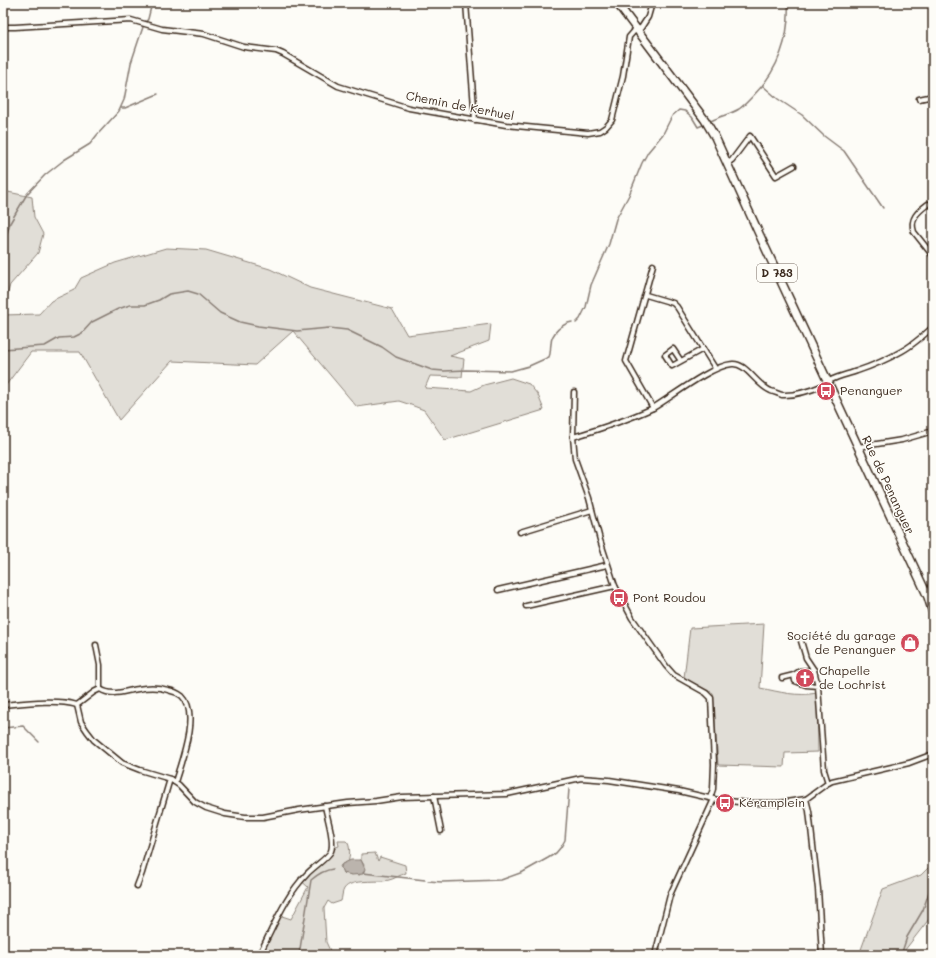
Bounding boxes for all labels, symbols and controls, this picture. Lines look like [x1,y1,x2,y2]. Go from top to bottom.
street label: Chemin de Kerhuel [405,87,516,123]
road number: D 783 [757,264,797,282]
bus stop icon: Penanguer [815,380,837,402]
place label: Penanguer [840,382,903,398]
street label: Rue de Penanguer [859,433,919,536]
bus stop icon: Pont Roudou [608,587,630,609]
place label: Pont Roudou [633,589,706,605]
place label: Société du garage de Penanguer [787,627,896,657]
shop icon: Société du garage de Penanguer [899,632,921,654]
place label: Chapelle de Lochrist [819,662,886,692]
church icon: Chapelle de Lochrist [794,667,816,689]
bus stop icon: Kéramplein [714,792,736,814]
place label: Kéramplein [739,794,805,810]

